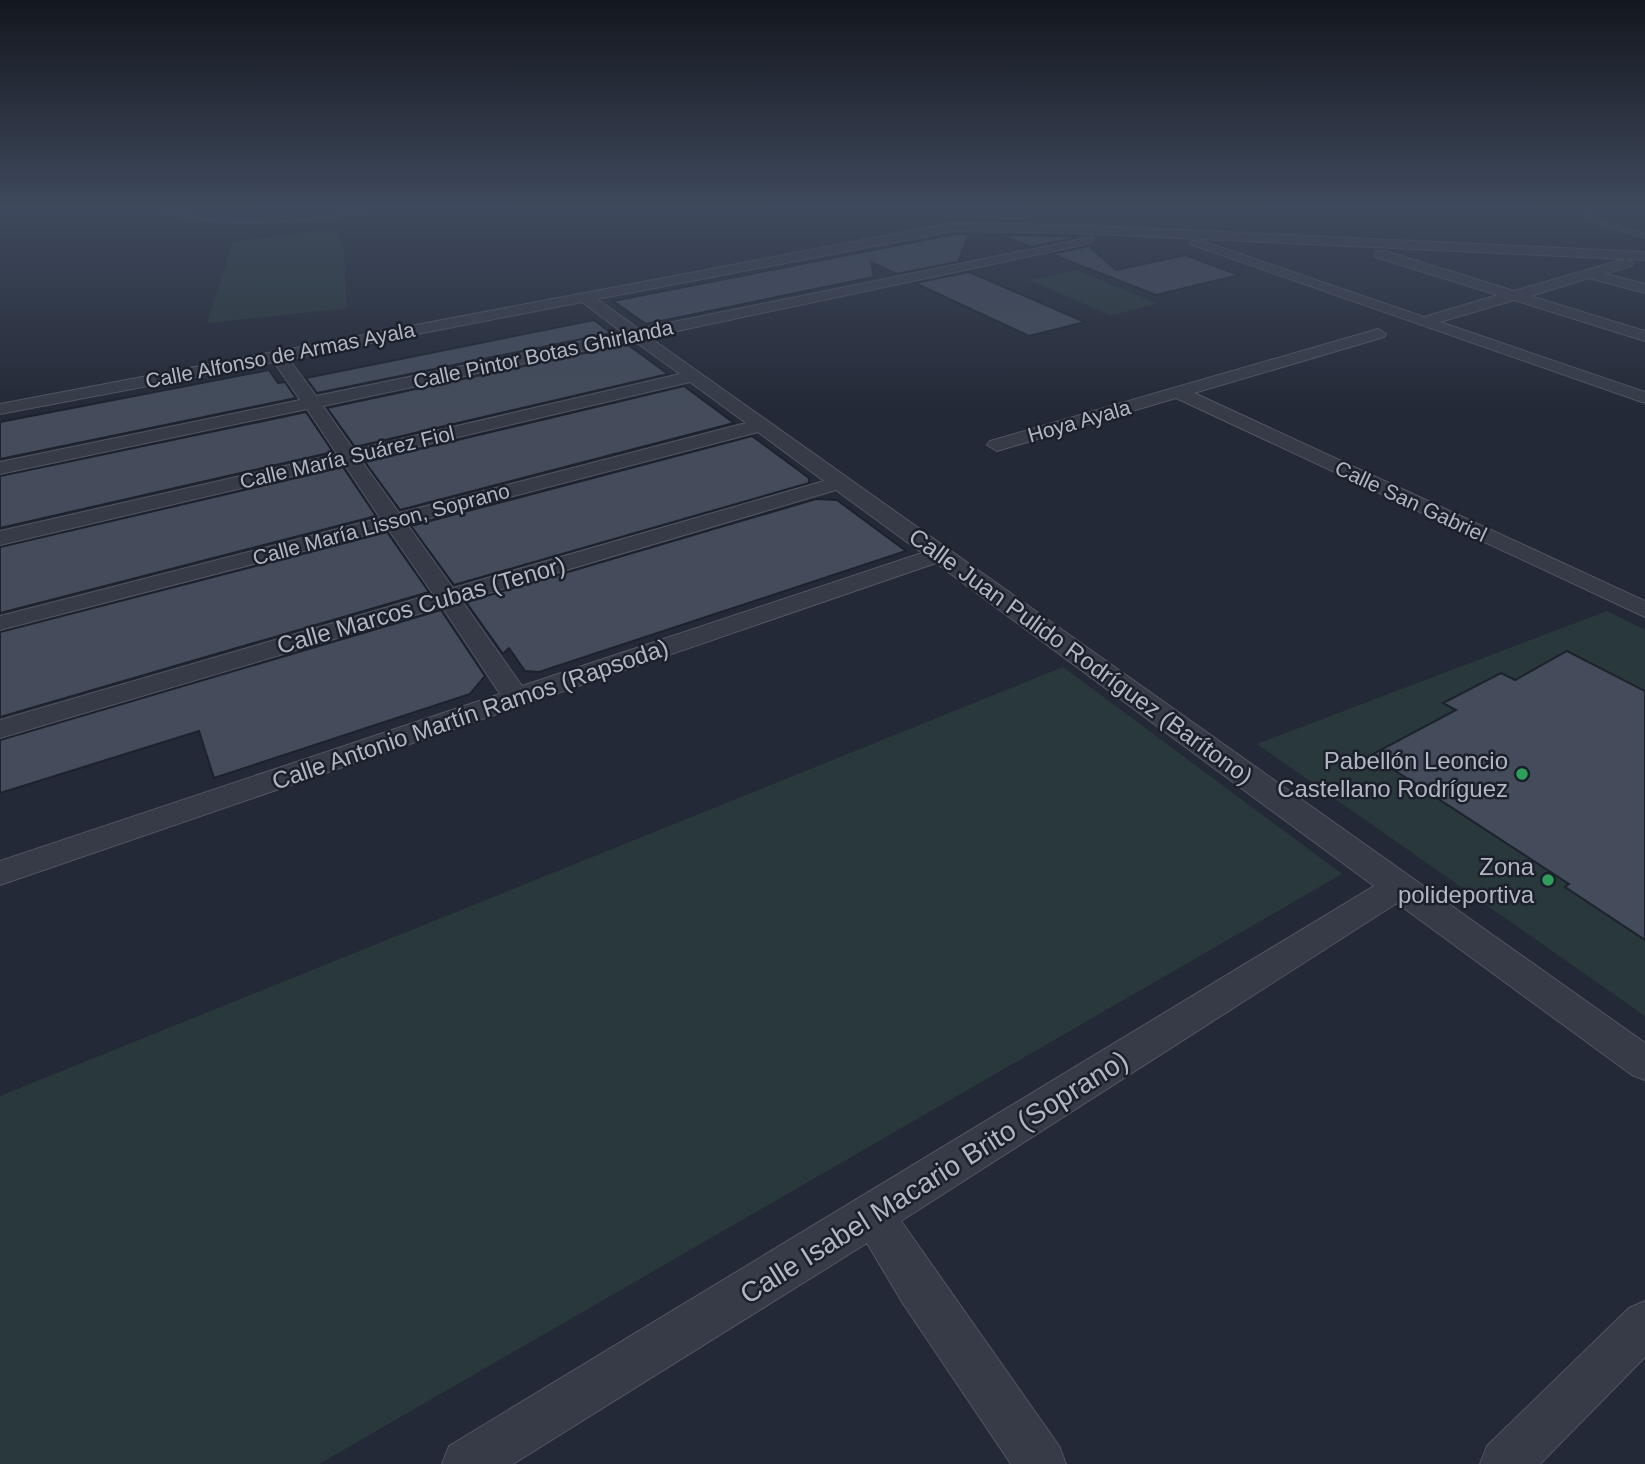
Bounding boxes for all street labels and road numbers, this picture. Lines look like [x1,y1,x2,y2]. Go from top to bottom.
street label: Calle Pintor Botas Ghirlanda [411,315,675,393]
street label: Calle Alfonso de Armas Ayala [143,318,417,392]
street label: Hoya Ayala [1025,395,1133,447]
street label: Calle María Suárez Fiol [238,421,456,493]
street label: Calle San Gabriel [1332,456,1490,546]
street label: Calle María Lisson, Soprano [250,479,512,569]
street label: Calle Juan Pulido Rodríguez (Barítono) [904,522,1258,790]
street label: Calle Marcos Cubas (Tenor) [274,551,568,659]
street label: Calle Antonio Martín Ramos (Rapsoda) [268,633,672,795]
street label: Calle Isabel Macario Brito (Soprano) [734,1044,1134,1310]

